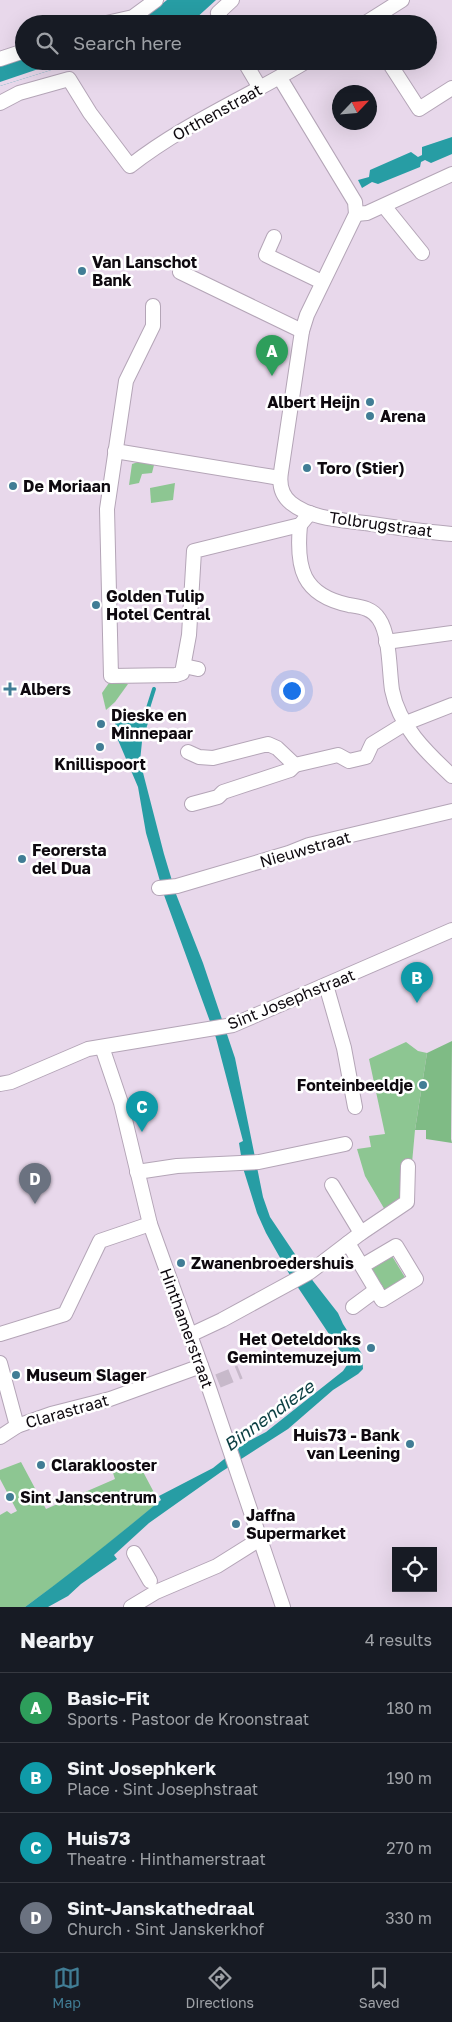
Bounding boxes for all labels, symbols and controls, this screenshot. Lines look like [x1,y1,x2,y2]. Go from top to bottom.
search box [15,15,437,70]
icon: search [33,29,61,57]
text: Search here [73,31,182,54]
street label: Orthenstraat [169,79,265,145]
north arrow [332,85,377,130]
place label: Van Lanschot Bank [92,252,197,290]
marker: Van Lanschot Bank [76,265,88,277]
pin: A [256,335,288,376]
place label: Albert Heijn [267,392,360,412]
marker: Albert Heijn [364,396,376,408]
place label: Arena [380,406,426,426]
marker: Arena [364,410,376,422]
place label: Toro (Stier) [317,458,405,478]
marker: Toro (Stier) [301,462,313,474]
place label: De Moriaan [23,476,111,496]
marker: De Moriaan [7,480,19,492]
street label: Tolbrugstraat [328,507,434,541]
place label: Golden Tulip Hotel Central [106,586,211,624]
marker: Golden Tulip Hotel Central [90,599,102,611]
your location [279,678,305,704]
place label: Albers [20,679,71,699]
marker: Albers [4,683,16,695]
place label: Dieske en Minnepaar [111,705,193,743]
marker: Dieske en Minnepaar [95,718,107,730]
marker: Knillispoort [94,741,106,753]
place label: Knillispoort [54,754,146,774]
street label: Nieuwstraat [257,826,353,872]
place label: Feorersta del Dua [32,840,107,878]
marker: Feorersta del Dua [16,853,28,865]
pin: B [401,962,433,1003]
street label: Sint Josephstraat [224,964,358,1034]
place label: Fonteinbeeldje [297,1075,413,1095]
marker: Fonteinbeeldje [417,1079,429,1091]
pin: C [126,1091,158,1132]
pin: D [19,1163,51,1204]
place label: Zwanenbroedershuis [191,1253,354,1273]
marker: Zwanenbroedershuis [175,1257,187,1269]
street label: Hinthamerstraat [156,1265,218,1391]
place label: Het Oeteldonks Gemintemuzejum [227,1329,361,1367]
marker: Het Oeteldonks Gemintemuzejum [365,1342,377,1354]
place label: Museum Slager [26,1365,147,1385]
marker: Museum Slager [10,1369,22,1381]
water label: Binnendieze [219,1374,319,1455]
street label: Clarastraat [23,1390,111,1432]
place label: Huis73 - Bank van Leening [293,1425,401,1463]
marker: Huis73 - Bank van Leening [404,1438,416,1450]
place label: Claraklooster [51,1455,157,1475]
marker: Claraklooster [35,1459,47,1471]
place label: Sint Janscentrum [20,1487,157,1507]
marker: Sint Janscentrum [4,1491,16,1503]
place label: Jaffna Supermarket [246,1505,346,1543]
marker: Jaffna Supermarket [230,1518,242,1530]
map controls [392,1547,437,1592]
button: locate [392,1547,437,1592]
text: Nearby [20,1627,94,1653]
text: 4 results [365,1630,432,1650]
text: Basic-Fit [67,1686,150,1709]
text: A [30,1698,42,1718]
text: 180 m [386,1698,432,1718]
text: Sports · Pastoor de Kroonstraat [67,1709,309,1729]
text: Sint Josephkerk [67,1756,216,1779]
text: B [30,1768,42,1788]
text: 190 m [386,1768,432,1788]
text: Place · Sint Josephstraat [67,1779,258,1799]
text: Huis73 [67,1826,131,1849]
text: C [30,1838,42,1858]
text: 270 m [386,1838,432,1858]
text: Theatre · Hinthamerstraat [67,1849,266,1869]
text: Sint-Janskathedraal [67,1896,254,1919]
text: D [30,1908,42,1928]
text: 330 m [385,1908,432,1928]
text: Church · Sint Janskerkhof [67,1919,264,1939]
tab: Map [52,1964,81,2011]
tab: Directions [186,1964,254,2011]
tab: Saved [359,1964,400,2011]

